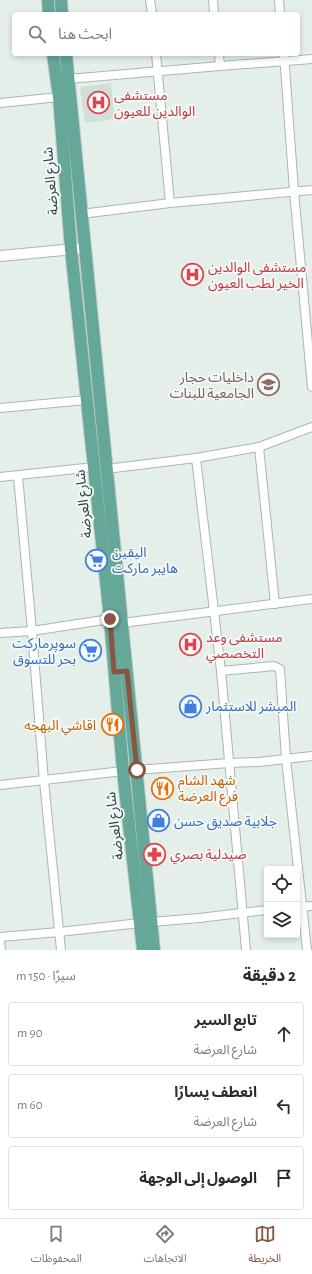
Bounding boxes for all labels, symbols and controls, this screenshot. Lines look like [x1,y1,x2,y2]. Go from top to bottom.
search box [12,12,300,56]
icon: search [26,23,48,45]
text: ابحث هنا [58,27,112,42]
place label: مستشفى الوالدين للعيون [114,89,195,120]
hospital icon: مستشفى الوالدين للعيون [85,90,111,116]
street label: شارع العرضة [41,146,64,216]
place label: مستشفى الوالدين الخير لطب العيون [208,261,306,292]
hospital icon: مستشفى الوالدين الخير لطب العيون [180,262,206,288]
place label: داخليات حجار الجامعية للبنات [170,371,254,401]
school or university icon: داخليات حجار الجامعية للبنات [256,372,282,398]
street label: شارع العرضة [73,469,98,539]
place label: اليقين هايبر ماركت [112,546,178,577]
supermarket icon: اليقين هايبر ماركت [83,547,109,573]
route end [101,610,119,628]
place label: مستشفى وعد التخصصي [206,631,283,664]
hospital icon: مستشفى وعد التخصصي [178,632,204,658]
place label: سوپرمارکت بحر للتسوق [12,637,76,668]
supermarket icon: سوپرمارکت بحر للتسوق [78,638,104,664]
shop icon: المبشر للاستثمار [177,693,203,719]
place label: المبشر للاستثمار [205,700,296,715]
restaurant icon: اقاشي البهجه [99,712,125,738]
place label: اقاشي البهجه [24,719,96,736]
route start [128,761,146,779]
place label: شهد الشام فرع العرضة [178,774,238,807]
restaurant icon: شهد الشام فرع العرضة [149,775,175,801]
street label: شارع العرضة [104,791,129,861]
shop icon: جلابية صديق حسن [145,808,171,834]
place label: جلابية صديق حسن [174,815,277,831]
pharmacy icon: صيدلية بصري [141,841,167,867]
place label: صيدلية بصري [170,848,247,865]
map controls [264,866,300,938]
button: locate [264,866,300,902]
button: layers [264,902,300,938]
text: 2 دقيقة [243,967,296,984]
text: سيرًا · 150 m [16,970,76,983]
text: تابع السير [195,1013,257,1028]
icon: ahead [273,1023,295,1045]
text: 90 m [17,1027,43,1040]
text: شارع العرضة [193,1044,257,1057]
text: انعطف يسارًا [174,1085,257,1100]
icon: left [273,1095,295,1117]
text: 60 m [17,1099,43,1112]
text: شارع العرضة [193,1116,257,1129]
icon: arrive [273,1167,295,1189]
text: الوصول إلى الوجهة [139,1171,257,1186]
tab: المحفوظات [31,1223,82,1270]
tab: الاتجاهات [144,1223,187,1270]
tab: الخريطة [248,1223,281,1270]

